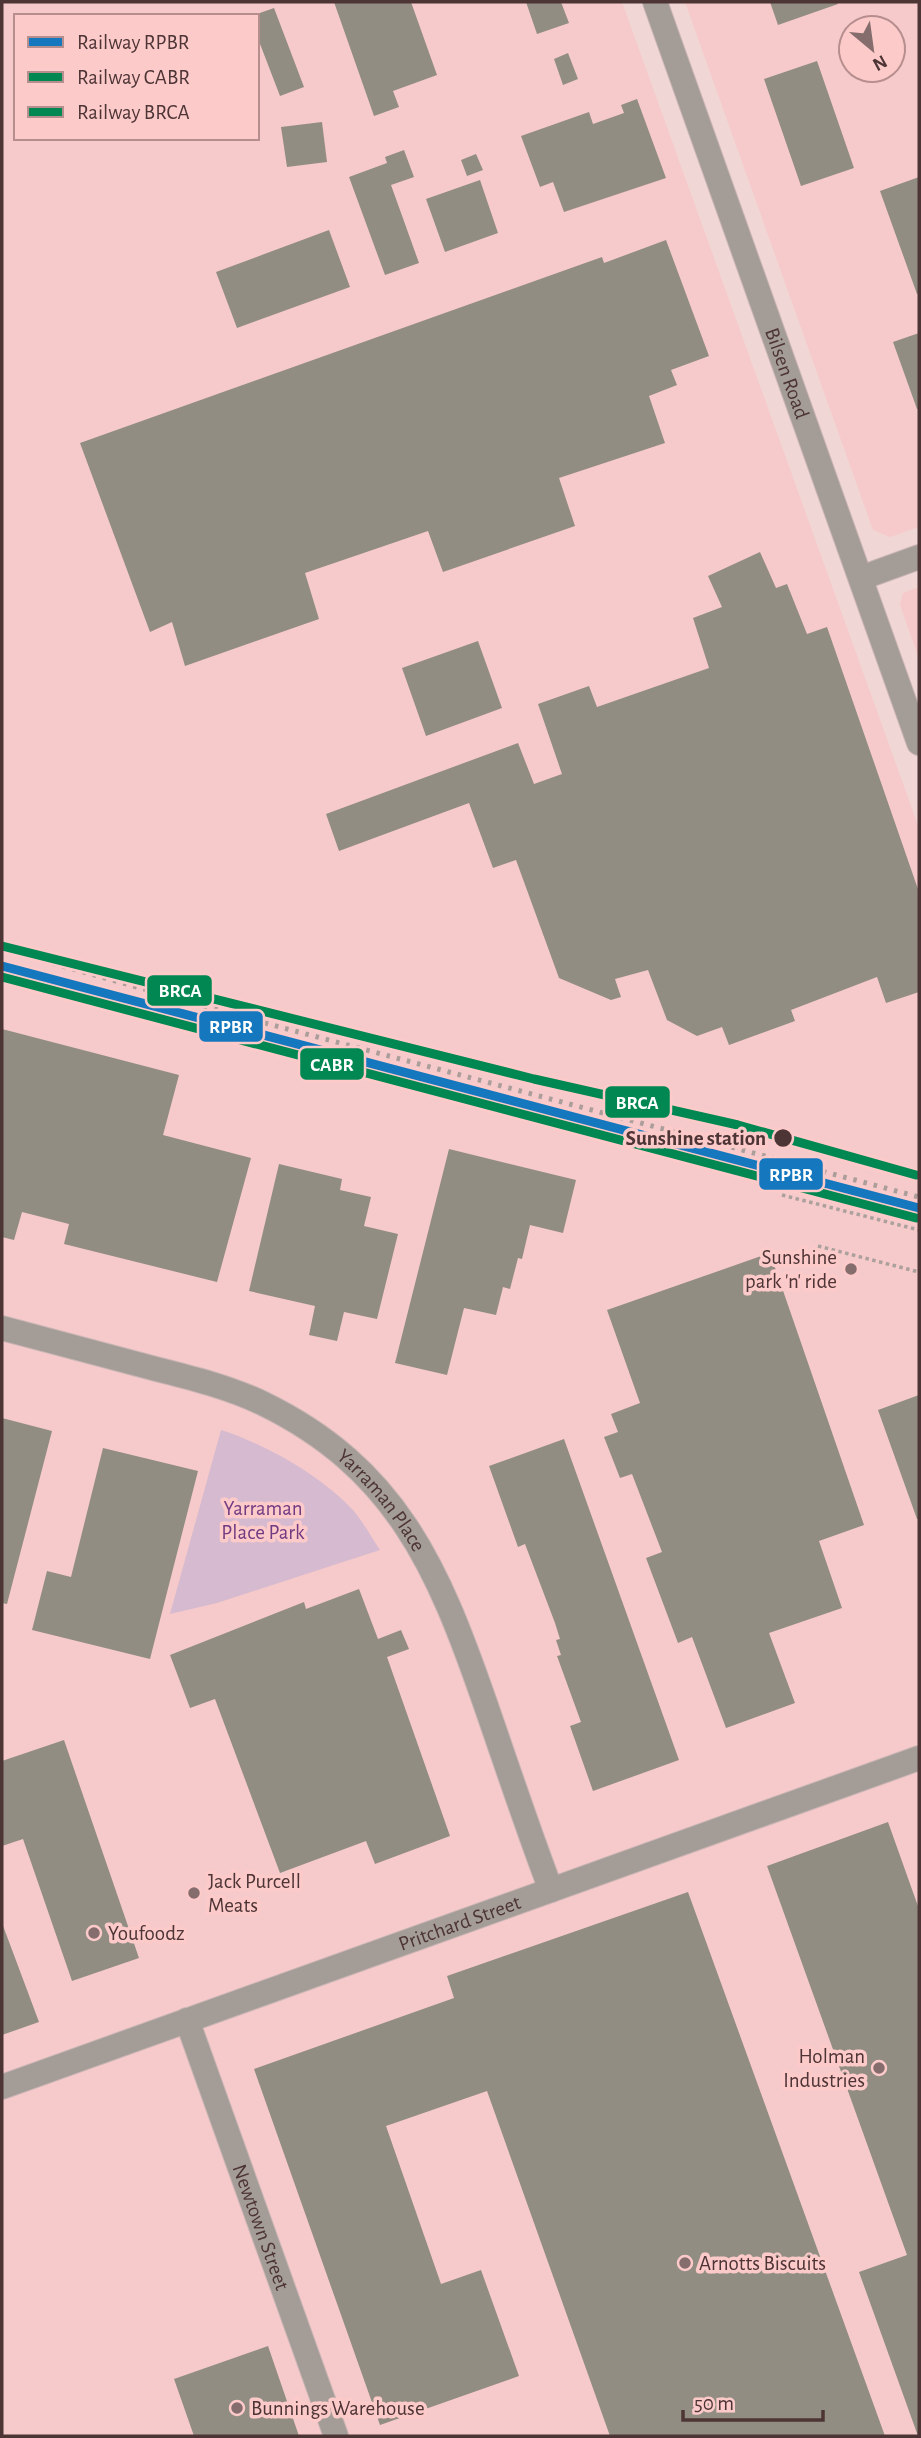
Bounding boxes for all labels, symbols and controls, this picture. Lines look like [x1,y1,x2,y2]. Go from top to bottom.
legend [14,14,259,140]
north arrow [837,14,907,84]
text: Railway RPBR [77,32,189,53]
text: N [869,51,890,74]
text: Railway CABR [77,67,190,88]
text: Railway BRCA [77,102,190,123]
street label: Bilsen Road [761,325,813,422]
line badge: BRCA [146,974,213,1007]
text: BRCA [158,982,202,1001]
line badge: RPBR [198,1010,264,1043]
text: RPBR [209,1018,253,1037]
line badge: CABR [299,1047,365,1081]
text: CABR [310,1056,354,1075]
line badge: BRCA [604,1085,671,1119]
text: BRCA [615,1094,659,1113]
marker: Sunshine station [772,1127,794,1149]
place label: Sunshine station [625,1128,766,1149]
line badge: RPBR [758,1157,824,1191]
text: RPBR [769,1166,813,1185]
place label: Sunshine park 'n' ride [745,1247,837,1292]
marker: Sunshine park 'n' ride [843,1261,859,1277]
street label: Yarraman Place [334,1445,429,1555]
park label: Yarraman Place Park [221,1498,305,1543]
place label: Jack Purcell Meats [208,1871,301,1916]
marker: Jack Purcell Meats [186,1885,202,1901]
street label: Pritchard Street [396,1891,524,1954]
place label: Youfoodz [108,1923,185,1944]
marker: Youfoodz [86,1925,102,1941]
place label: Holman Industries [783,2046,865,2091]
marker: Holman Industries [871,2060,887,2076]
street label: Newtown Street [229,2161,293,2293]
place label: Arnotts Biscuits [699,2253,826,2274]
marker: Arnotts Biscuits [677,2255,693,2271]
scale bar [683,2378,823,2422]
text: 50 m [694,2393,734,2414]
place label: Bunnings Warehouse [251,2398,425,2419]
marker: Bunnings Warehouse [229,2400,245,2416]

